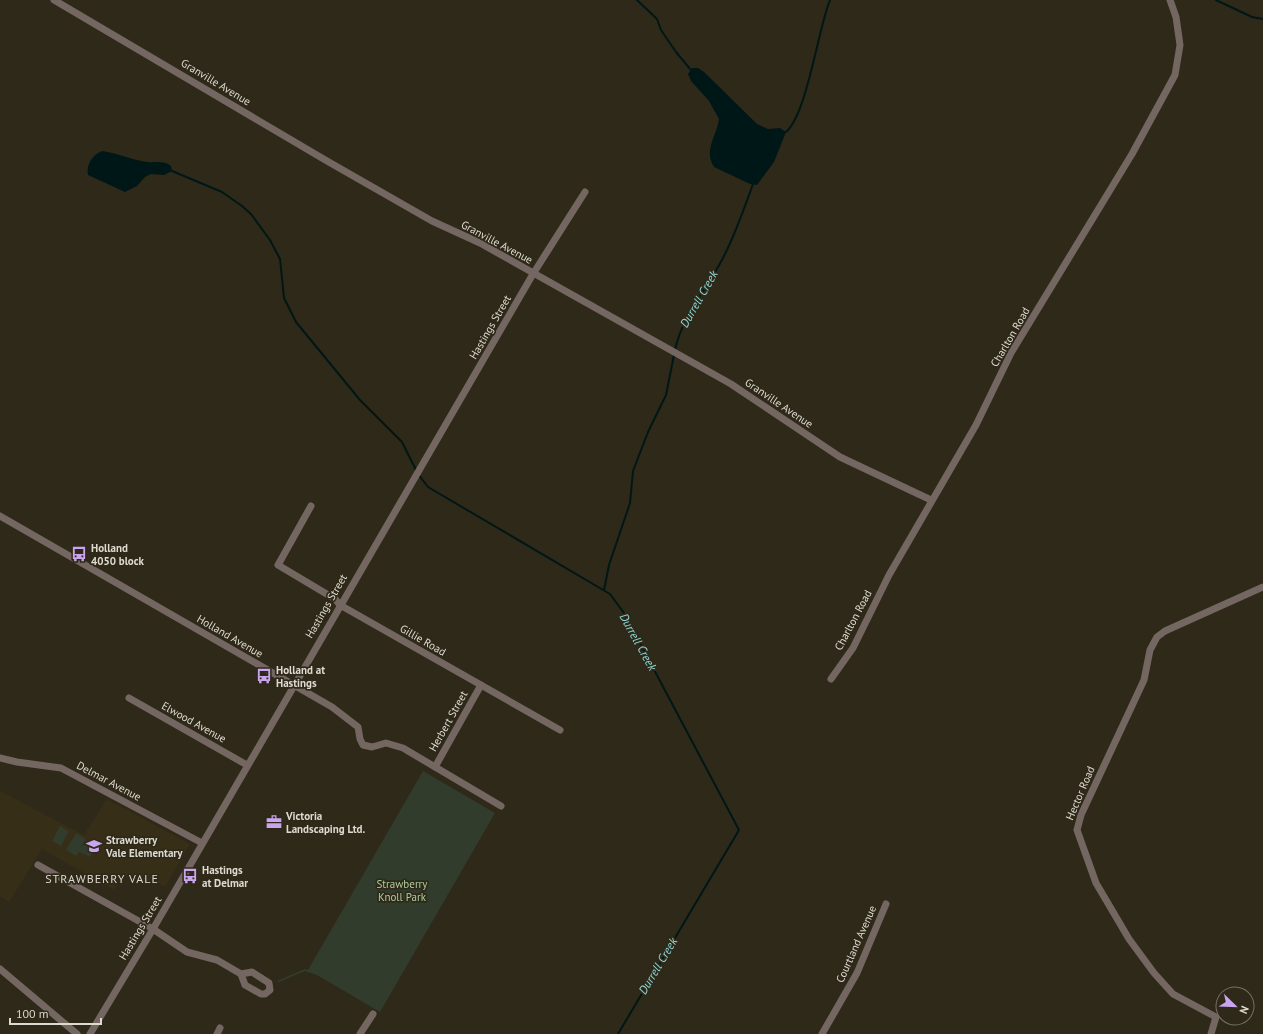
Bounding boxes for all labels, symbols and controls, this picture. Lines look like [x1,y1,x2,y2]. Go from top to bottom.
street label: Granville Avenue [178,56,254,109]
street label: Granville Avenue [459,217,536,267]
water label: Durrell Creek [676,267,721,330]
street label: Hastings Street [466,292,514,362]
street label: Charlton Road [987,305,1033,369]
street label: Granville Avenue [742,375,816,431]
place label: Holland 4050 block [91,541,145,568]
bus stop icon: Holland 4050 block [70,545,88,563]
street label: Hastings Street [302,571,350,641]
street label: Charlton Road [831,587,875,653]
water label: Durrell Creek [617,610,661,674]
street label: Holland Avenue [194,611,266,661]
street label: Gillie Road [397,621,449,659]
place label: Holland at Hastings [276,663,325,690]
bus stop icon: Holland at Hastings [255,667,273,685]
street label: Herbert Street [426,688,471,754]
street label: Elwood Avenue [159,698,229,746]
street label: Delmar Avenue [74,758,144,804]
street label: Hector Road [1062,764,1098,822]
place label: Victoria Landscaping Ltd. [285,809,366,836]
office icon: Victoria Landscaping Ltd. [265,813,283,831]
place label: Strawberry Vale Elementary [105,833,183,860]
school or university icon: Strawberry Vale Elementary [85,837,103,855]
place label: Hastings at Delmar [202,863,248,890]
bus stop icon: Hastings at Delmar [181,867,199,885]
district label: STRAWBERRY VALE [45,871,159,886]
park label: Strawberry Knoll Park [377,877,428,904]
street label: Hastings Street [116,893,165,962]
street label: Courtland Avenue [833,903,879,985]
water label: Durrell Creek [635,934,681,997]
north arrow [1215,986,1255,1026]
scale bar [10,1000,101,1026]
text: N [1236,1004,1252,1016]
text: 100 m [16,1006,49,1021]

